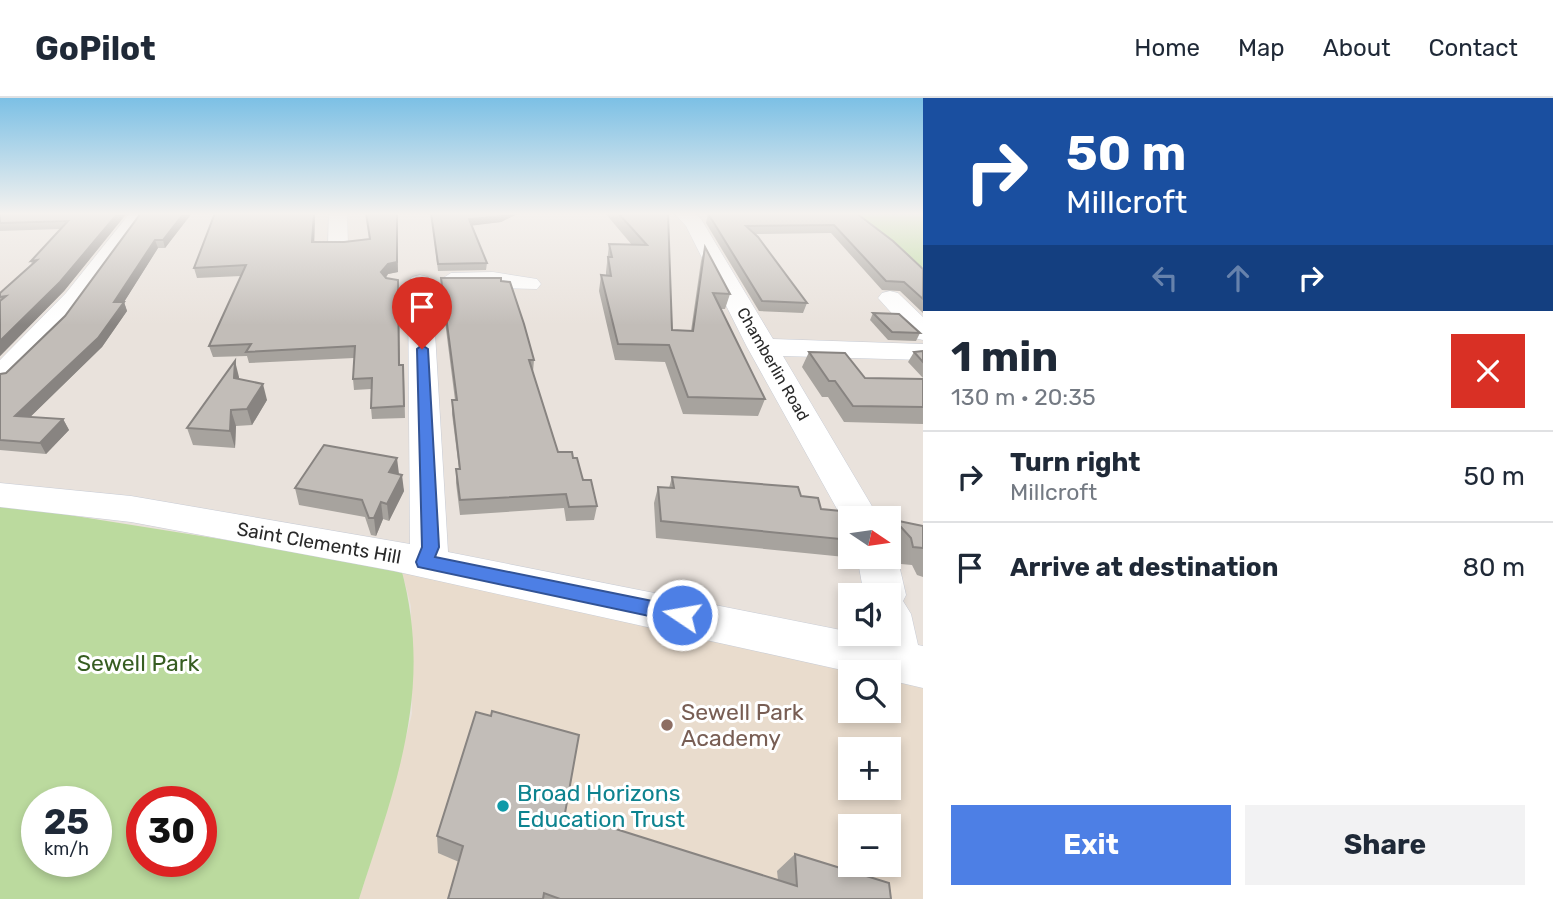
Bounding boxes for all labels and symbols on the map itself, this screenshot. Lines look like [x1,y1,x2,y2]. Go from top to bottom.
pin [392,277,452,349]
street label: Chamberlin Road [733,304,813,424]
north arrow [838,506,901,569]
street label: Saint Clements Hill [235,517,403,569]
position arrow [645,578,719,652]
park label: Sewell Park [77,649,199,677]
place label: Sewell Park Academy [681,698,804,752]
marker: Sewell Park Academy [659,717,675,733]
place label: Broad Horizons Education Trust [517,779,685,833]
speed limit sign: 30 [126,786,217,877]
marker: Broad Horizons Education Trust [495,798,511,814]

